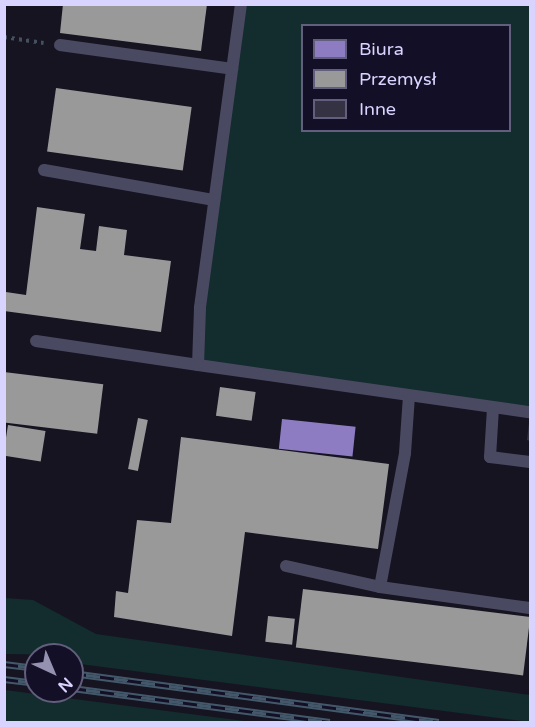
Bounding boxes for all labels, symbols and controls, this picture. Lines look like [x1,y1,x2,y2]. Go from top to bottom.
legend [301,24,511,132]
text: Biura [359,38,404,60]
text: Przemysł [359,68,436,90]
text: Inne [359,98,396,120]
north arrow [24,643,84,703]
text: N [54,673,77,696]

